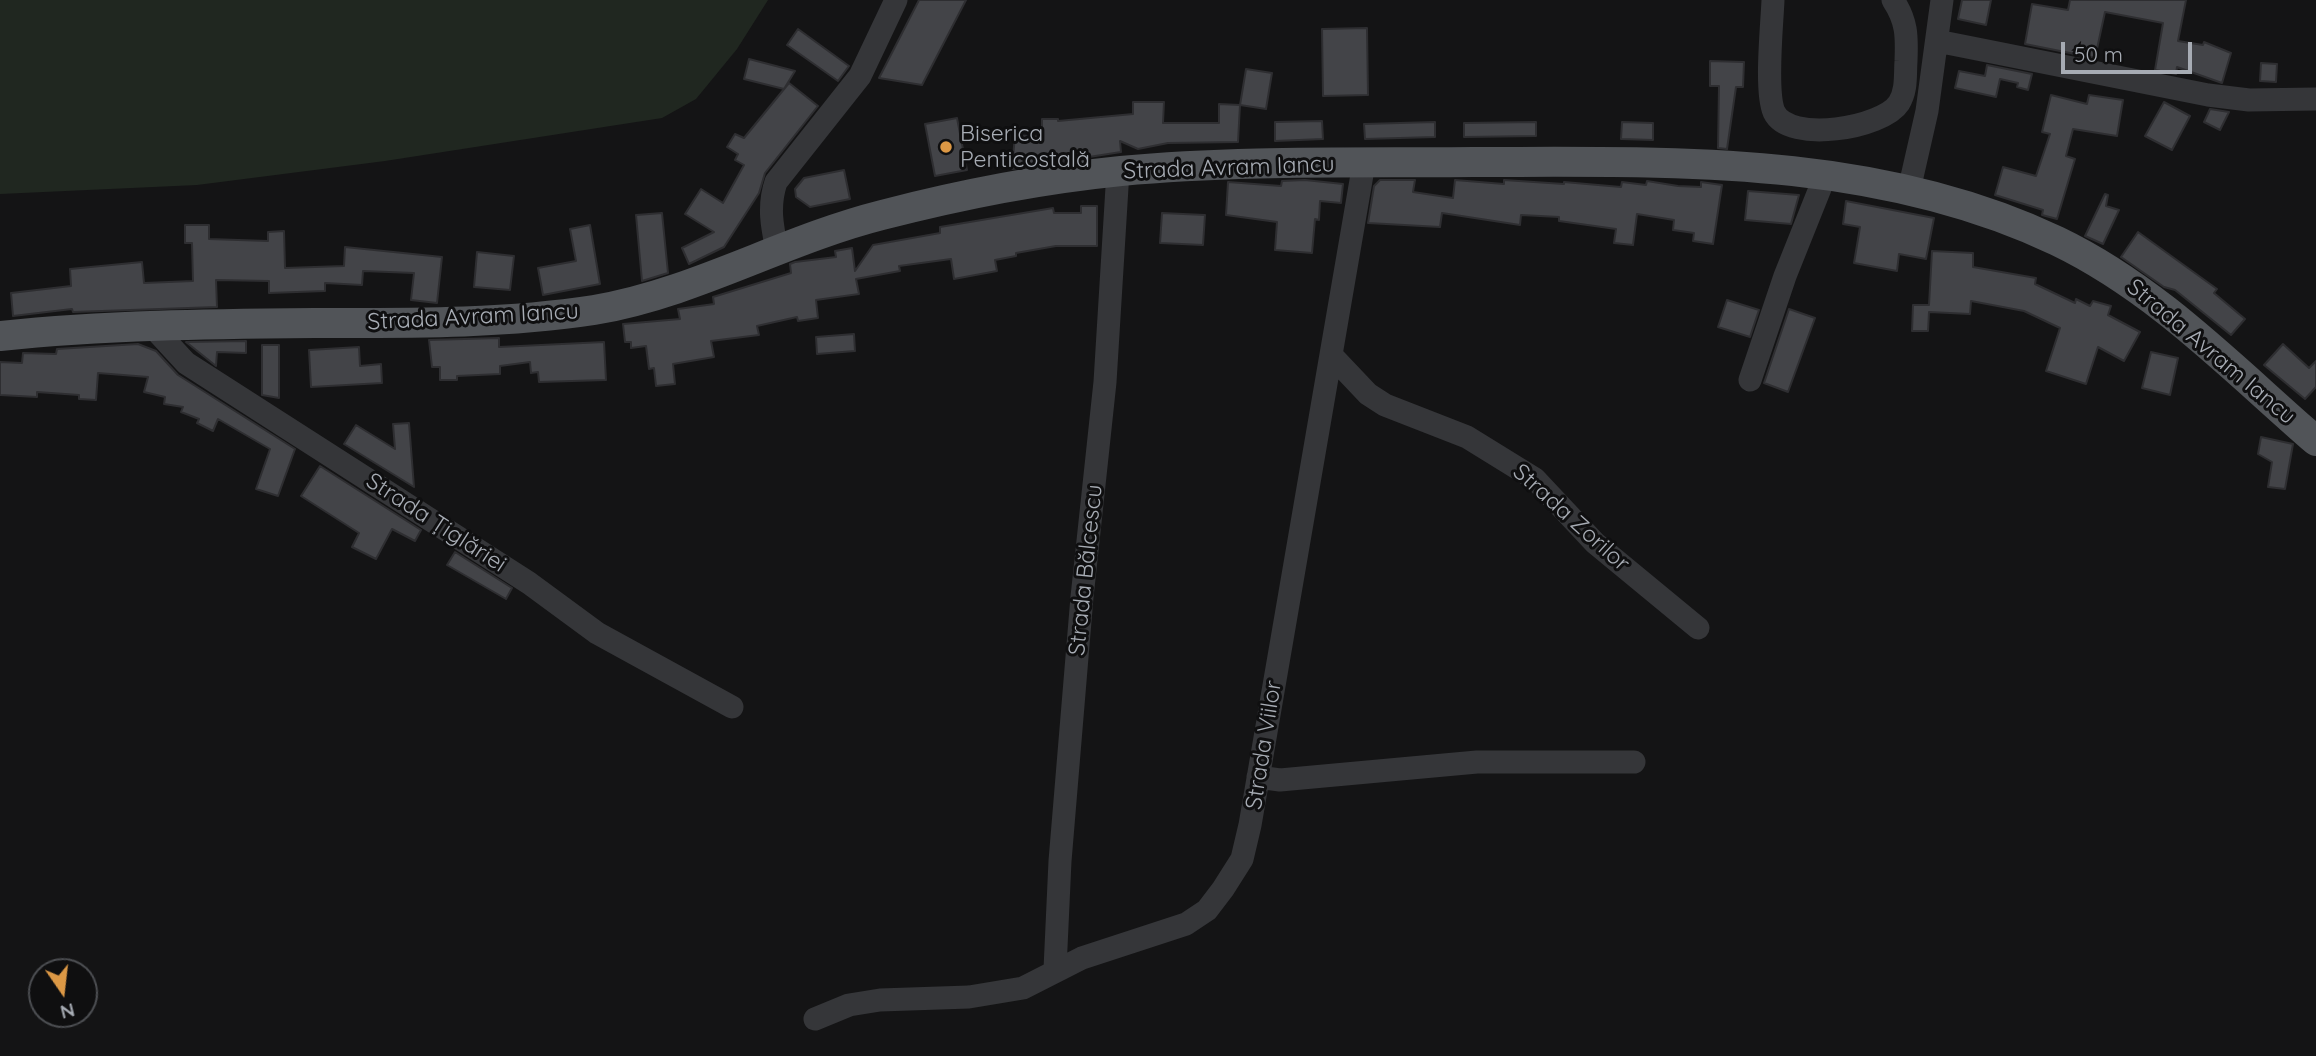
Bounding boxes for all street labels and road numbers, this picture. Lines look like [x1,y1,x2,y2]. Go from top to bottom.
street label: Strada Avram Iancu [1123,151,1335,185]
street label: Strada Avram Iancu [2121,273,2301,431]
street label: Strada Avram Iancu [367,298,579,336]
street label: Strada Zorilor [1507,458,1635,578]
street label: Strada Țiglăriei [361,467,511,579]
street label: Strada Bălcescu [1063,483,1109,657]
street label: Strada Viilor [1240,678,1288,812]

